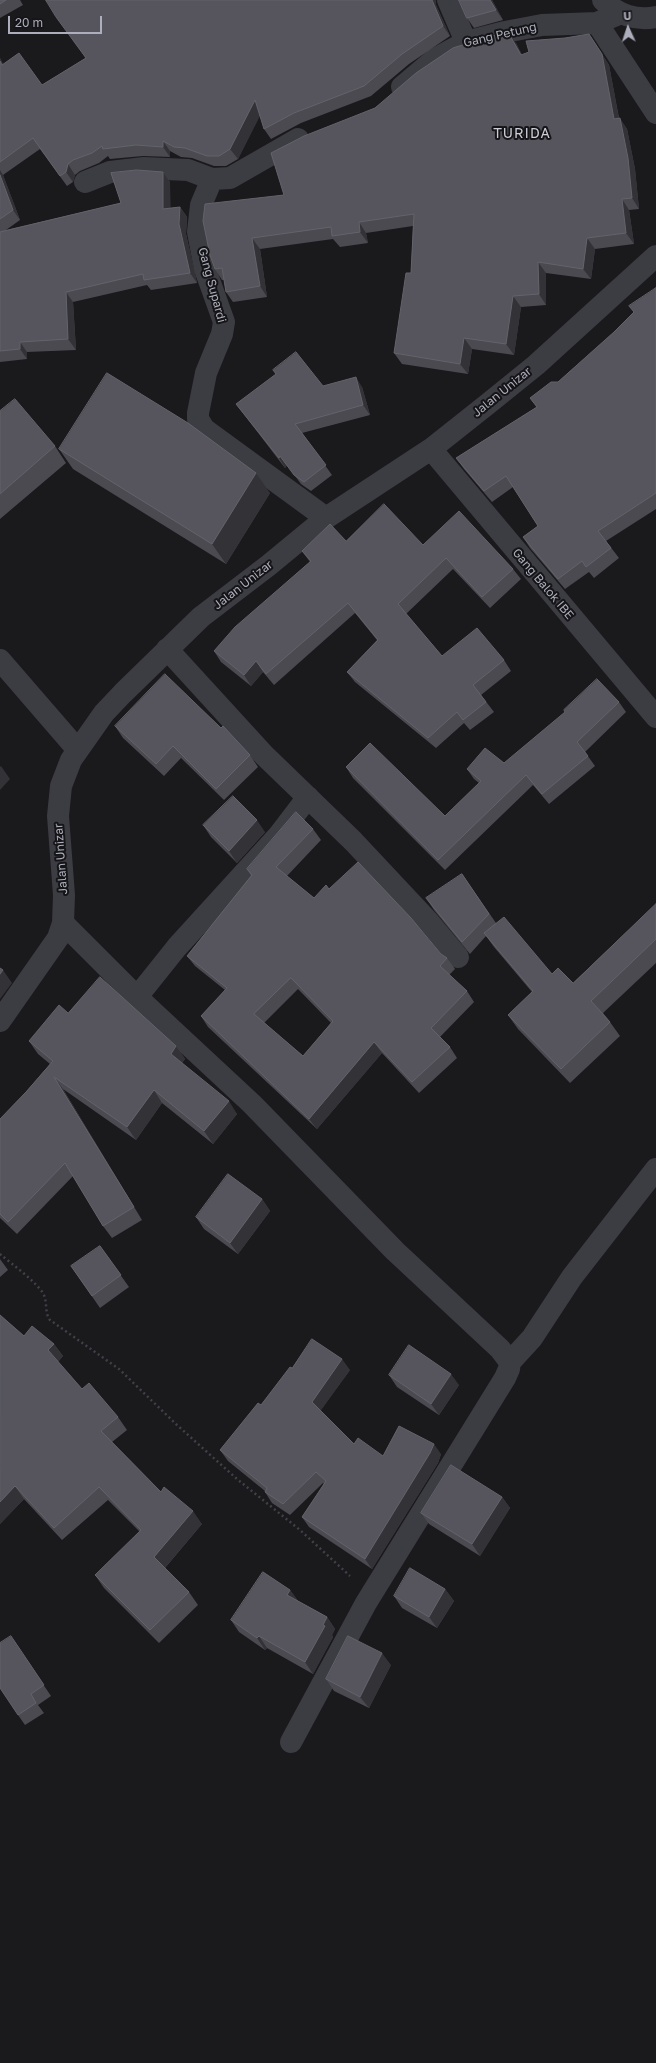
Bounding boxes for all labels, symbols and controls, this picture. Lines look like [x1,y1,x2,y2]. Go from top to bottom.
scale bar [10,8,104,34]
north arrow [608,8,648,48]
text: U [623,9,632,22]
text: 20 m [15,15,43,30]
street label: Gang Petung [462,20,538,50]
district label: TURIDA [493,126,551,142]
street label: Gang Supardi [195,246,229,324]
street label: Jalan Unizar [470,364,534,420]
street label: Gang Balok IBE [509,546,577,622]
street label: Jalan Unizar [210,557,276,613]
street label: Jalan Unizar [51,823,71,895]

